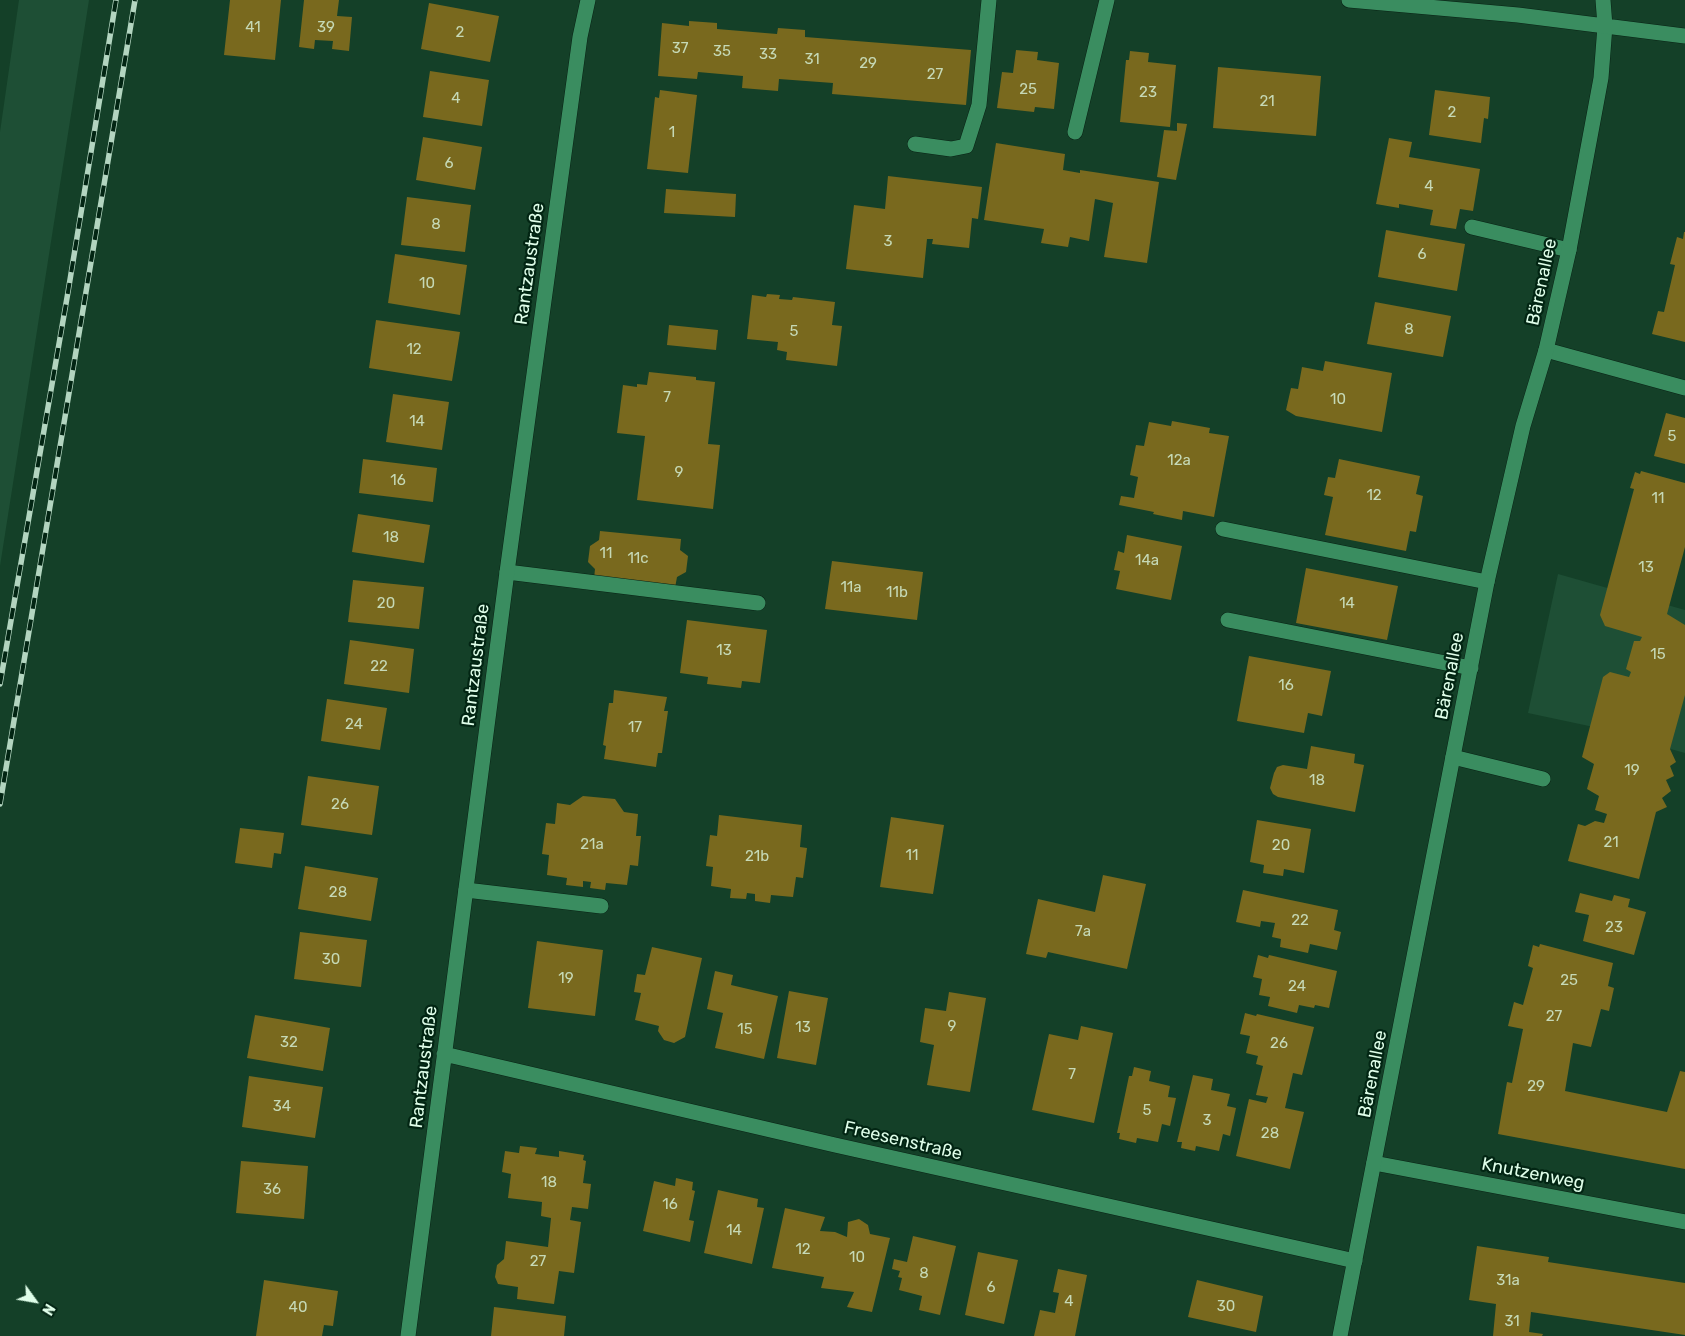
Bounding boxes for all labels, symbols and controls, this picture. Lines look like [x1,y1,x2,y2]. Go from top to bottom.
house number: 41 [245,19,261,37]
house number: 39 [317,19,335,37]
house number: 2 [456,24,464,42]
house number: 37 [672,40,688,58]
house number: 35 [713,43,731,61]
house number: 33 [759,46,777,64]
house number: 31 [804,51,820,69]
house number: 29 [859,55,877,73]
house number: 27 [927,66,943,84]
house number: 25 [1019,81,1037,99]
house number: 23 [1139,84,1157,102]
house number: 4 [451,90,461,108]
house number: 21 [1259,93,1275,111]
house number: 2 [1448,104,1456,122]
house number: 1 [669,124,675,142]
house number: 6 [444,155,454,173]
house number: 4 [1424,178,1434,196]
street label: Rantzaustraße [511,202,549,326]
house number: 8 [431,216,441,234]
house number: 3 [883,233,893,251]
street label: Bärenallee [1522,236,1562,328]
house number: 6 [1417,246,1427,264]
house number: 10 [419,275,435,293]
house number: 8 [1404,321,1414,339]
house number: 5 [790,323,798,341]
house number: 12 [406,341,422,359]
house number: 7 [663,389,671,407]
house number: 10 [1330,391,1346,409]
house number: 14 [409,413,425,431]
house number: 5 [1668,428,1676,446]
house number: 12a [1167,452,1191,470]
house number: 9 [675,464,683,482]
house number: 16 [390,472,406,490]
house number: 12 [1366,487,1382,505]
house number: 11 [1652,490,1664,508]
house number: 18 [383,529,399,547]
house number: 11 [600,545,612,563]
house number: 11c [627,550,649,568]
house number: 14a [1135,552,1159,570]
house number: 13 [1638,559,1654,577]
house number: 11a [840,579,862,597]
house number: 11b [886,584,908,602]
house number: 20 [377,595,395,613]
house number: 14 [1339,595,1355,613]
street label: Rantzaustraße [458,603,494,727]
street label: Bärenallee [1431,631,1469,721]
house number: 13 [716,642,732,660]
house number: 15 [1650,646,1666,664]
house number: 22 [370,658,388,676]
house number: 16 [1278,677,1294,695]
house number: 24 [345,716,363,734]
house number: 17 [628,719,642,737]
house number: 19 [1624,762,1640,780]
house number: 18 [1309,772,1325,790]
house number: 26 [331,796,349,814]
house number: 21 [1603,834,1619,852]
house number: 21a [580,836,604,854]
house number: 20 [1272,837,1290,855]
house number: 11 [906,847,918,865]
house number: 21b [745,848,769,866]
house number: 28 [329,884,347,902]
house number: 22 [1291,912,1309,930]
house number: 23 [1605,919,1623,937]
house number: 7a [1075,923,1091,941]
house number: 30 [322,951,340,969]
house number: 19 [558,970,574,988]
house number: 25 [1560,972,1578,990]
house number: 24 [1288,978,1306,996]
street label: Rantzaustraße [406,1005,442,1129]
house number: 27 [1546,1008,1562,1026]
house number: 9 [948,1018,956,1036]
house number: 13 [795,1019,811,1037]
house number: 15 [737,1021,753,1039]
street label: Bärenallee [1354,1029,1392,1119]
house number: 32 [280,1034,298,1052]
house number: 26 [1270,1035,1288,1053]
house number: 7 [1068,1066,1076,1084]
house number: 29 [1527,1078,1545,1096]
house number: 34 [273,1098,291,1116]
house number: 5 [1143,1102,1151,1120]
house number: 3 [1202,1112,1212,1130]
street label: Freesenstraße [842,1117,964,1165]
house number: 28 [1261,1125,1279,1143]
street label: Knutzenweg [1480,1153,1586,1195]
house number: 18 [541,1174,557,1192]
house number: 36 [263,1181,281,1199]
house number: 16 [662,1196,678,1214]
house number: 14 [726,1222,742,1240]
house number: 12 [795,1241,811,1259]
house number: 10 [849,1249,865,1267]
house number: 27 [530,1253,546,1271]
house number: 8 [919,1265,929,1283]
house number: 31a [1496,1272,1520,1290]
north arrow [10,1276,60,1326]
house number: 6 [986,1279,996,1297]
house number: 4 [1064,1293,1074,1311]
house number: 30 [1217,1298,1235,1316]
house number: 40 [289,1299,307,1317]
text: N [38,1300,58,1318]
house number: 31 [1504,1313,1520,1331]

